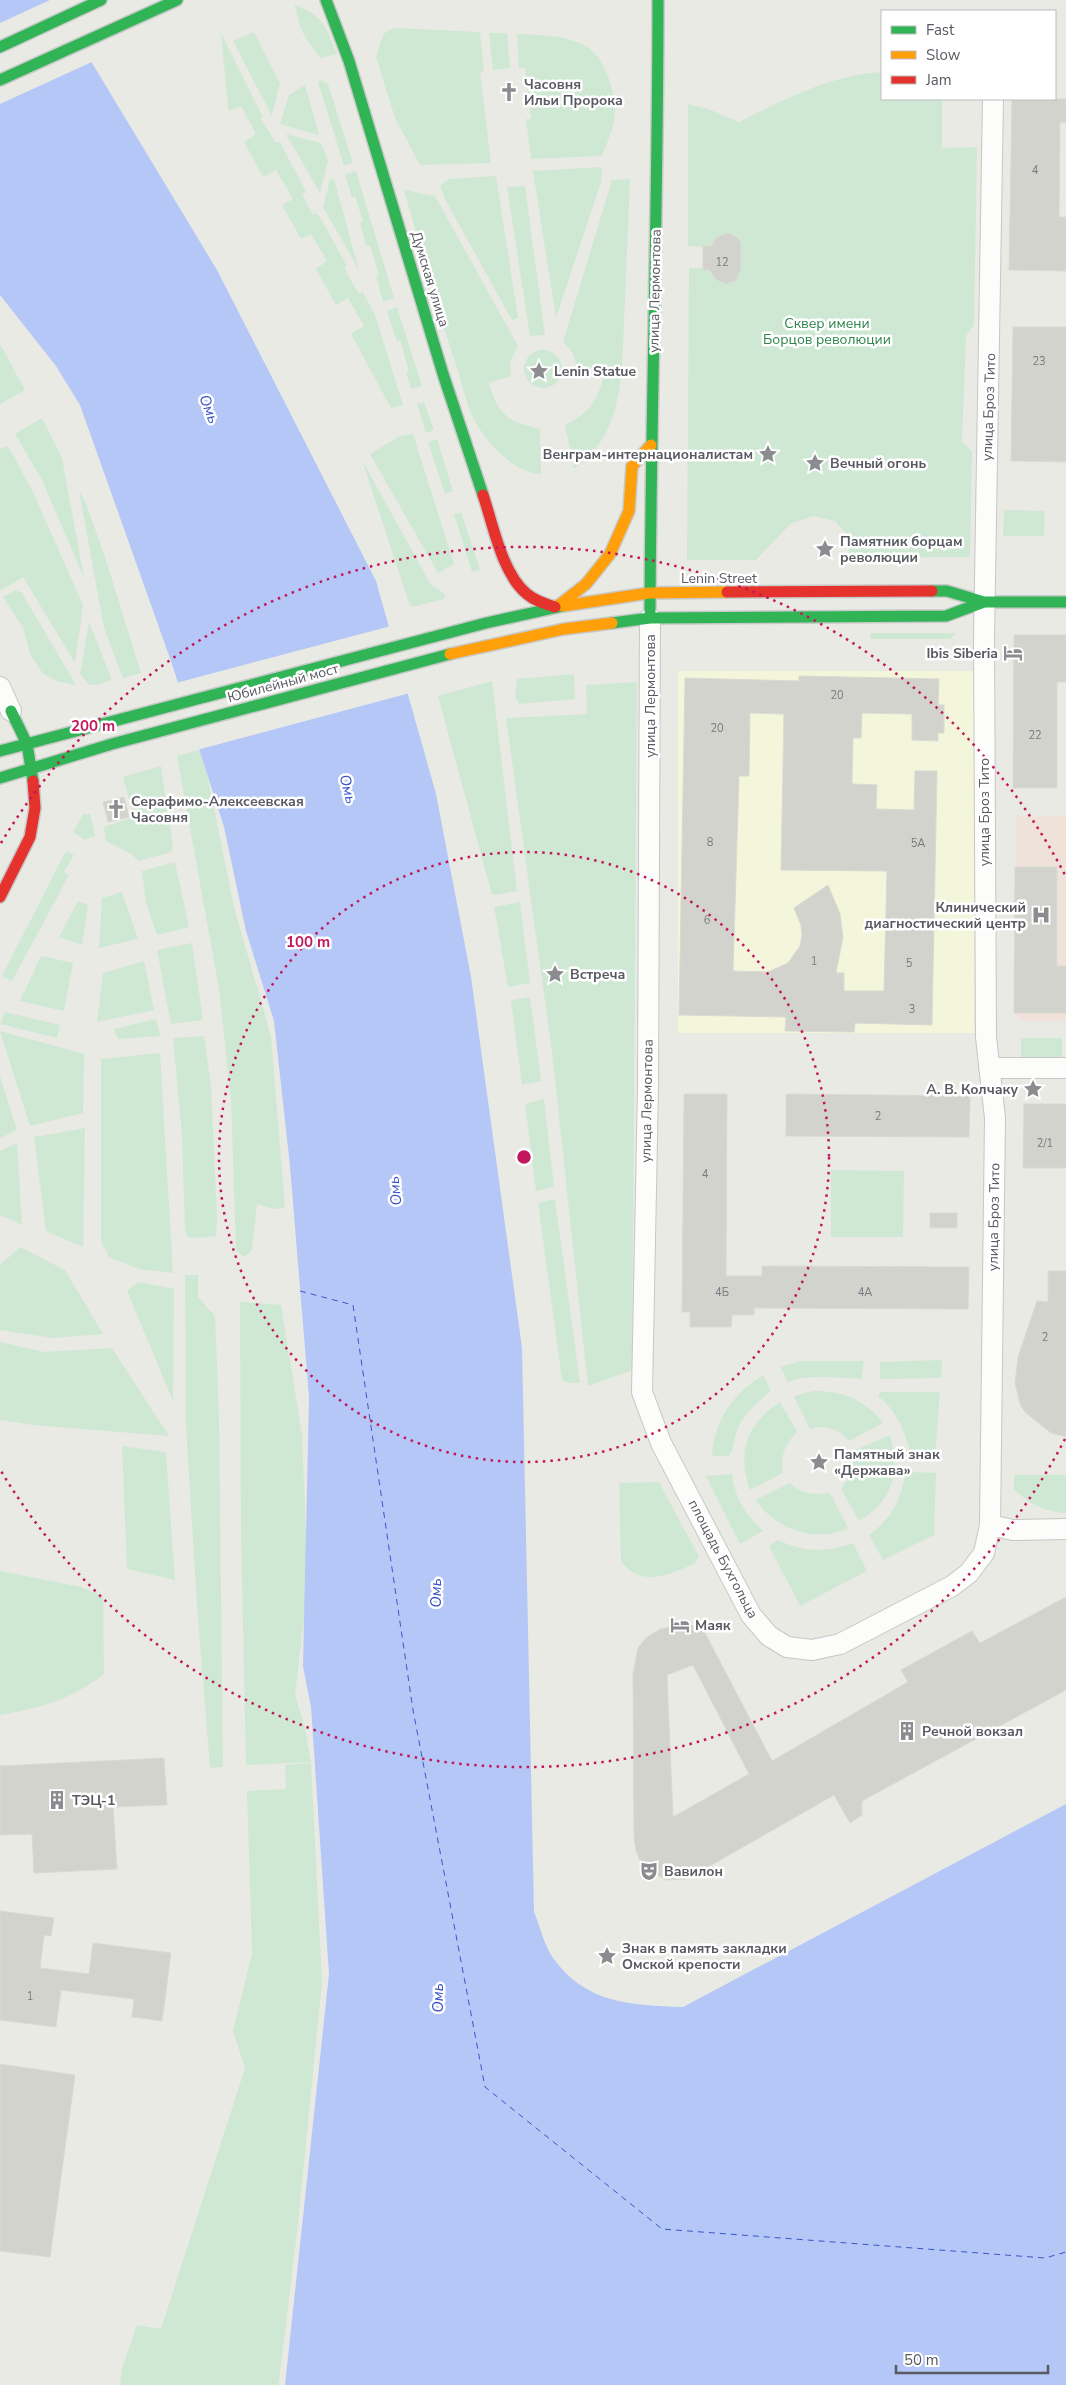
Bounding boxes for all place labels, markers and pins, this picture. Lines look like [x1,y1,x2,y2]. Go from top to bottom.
place label: Часовня Ильи Пророка [524,75,623,110]
church icon: Часовня Ильи Пророка [498,81,520,103]
place icon: Lenin Statue [528,360,550,382]
place label: Lenin Statue [554,362,636,381]
place icon: Венграм-интернационалистам [757,443,779,465]
place label: Венграм-интернационалистам [543,445,753,464]
place icon: Вечный огонь [804,452,826,474]
place label: Вечный огонь [830,454,926,473]
place label: Памятник борцам революции [840,532,963,567]
place icon: Памятник борцам революции [814,538,836,560]
hotel icon: Ibis Siberia [1002,642,1024,664]
place label: Ibis Siberia [926,644,998,663]
place label: Серафимо-Алексеевская Часовня [131,792,304,827]
church icon: Серафимо-Алексеевская Часовня [105,798,127,820]
place label: Клинический диагностический центр [865,898,1026,933]
hospital icon: Клинический диагностический центр [1030,904,1052,926]
place icon: Встреча [544,963,566,985]
place label: Встреча [570,965,625,984]
place icon: А. В. Колчаку [1022,1078,1044,1100]
place label: А. В. Колчаку [926,1080,1018,1099]
centre of rings [515,1148,533,1166]
place label: Памятный знак «Держава» [834,1445,940,1480]
place icon: Памятный знак «Держава» [808,1451,830,1473]
hotel icon: Маяк [669,1614,691,1636]
place label: Маяк [695,1616,731,1635]
building icon: Речной вокзал [896,1720,918,1742]
place label: Речной вокзал [922,1722,1023,1741]
building icon: ТЭЦ-1 [46,1789,68,1811]
place label: ТЭЦ-1 [72,1791,115,1810]
theatre icon: Вавилон [638,1860,660,1882]
place label: Вавилон [664,1862,723,1881]
place label: Знак в память закладки Омской крепости [622,1939,787,1974]
place icon: Знак в память закладки Омской крепости [596,1945,618,1967]

